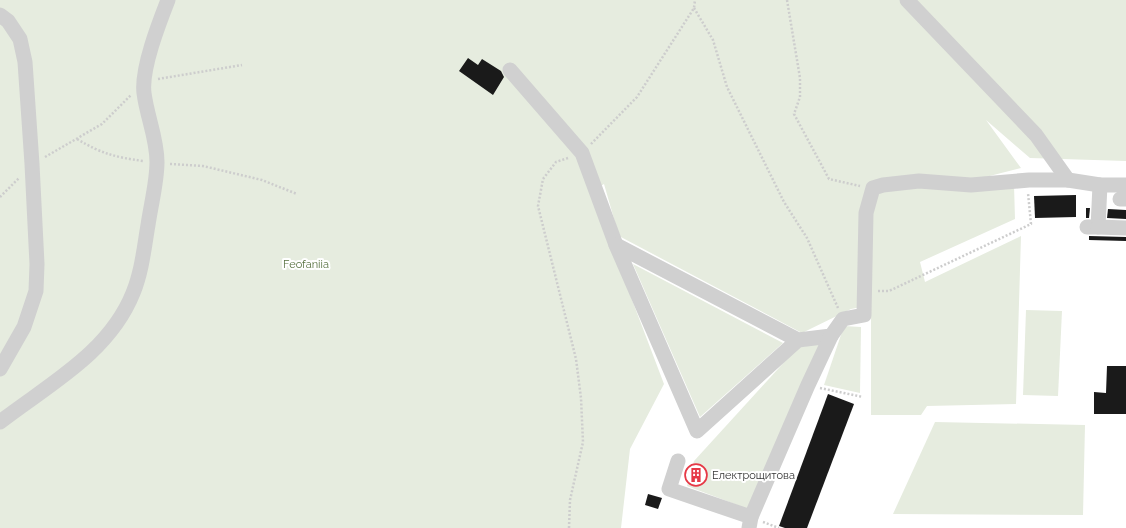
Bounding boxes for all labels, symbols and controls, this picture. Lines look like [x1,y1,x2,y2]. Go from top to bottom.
park label: Feofaniia [283,258,329,271]
building icon: Електрощитова [683,462,709,488]
place label: Електрощитова [712,469,795,482]

